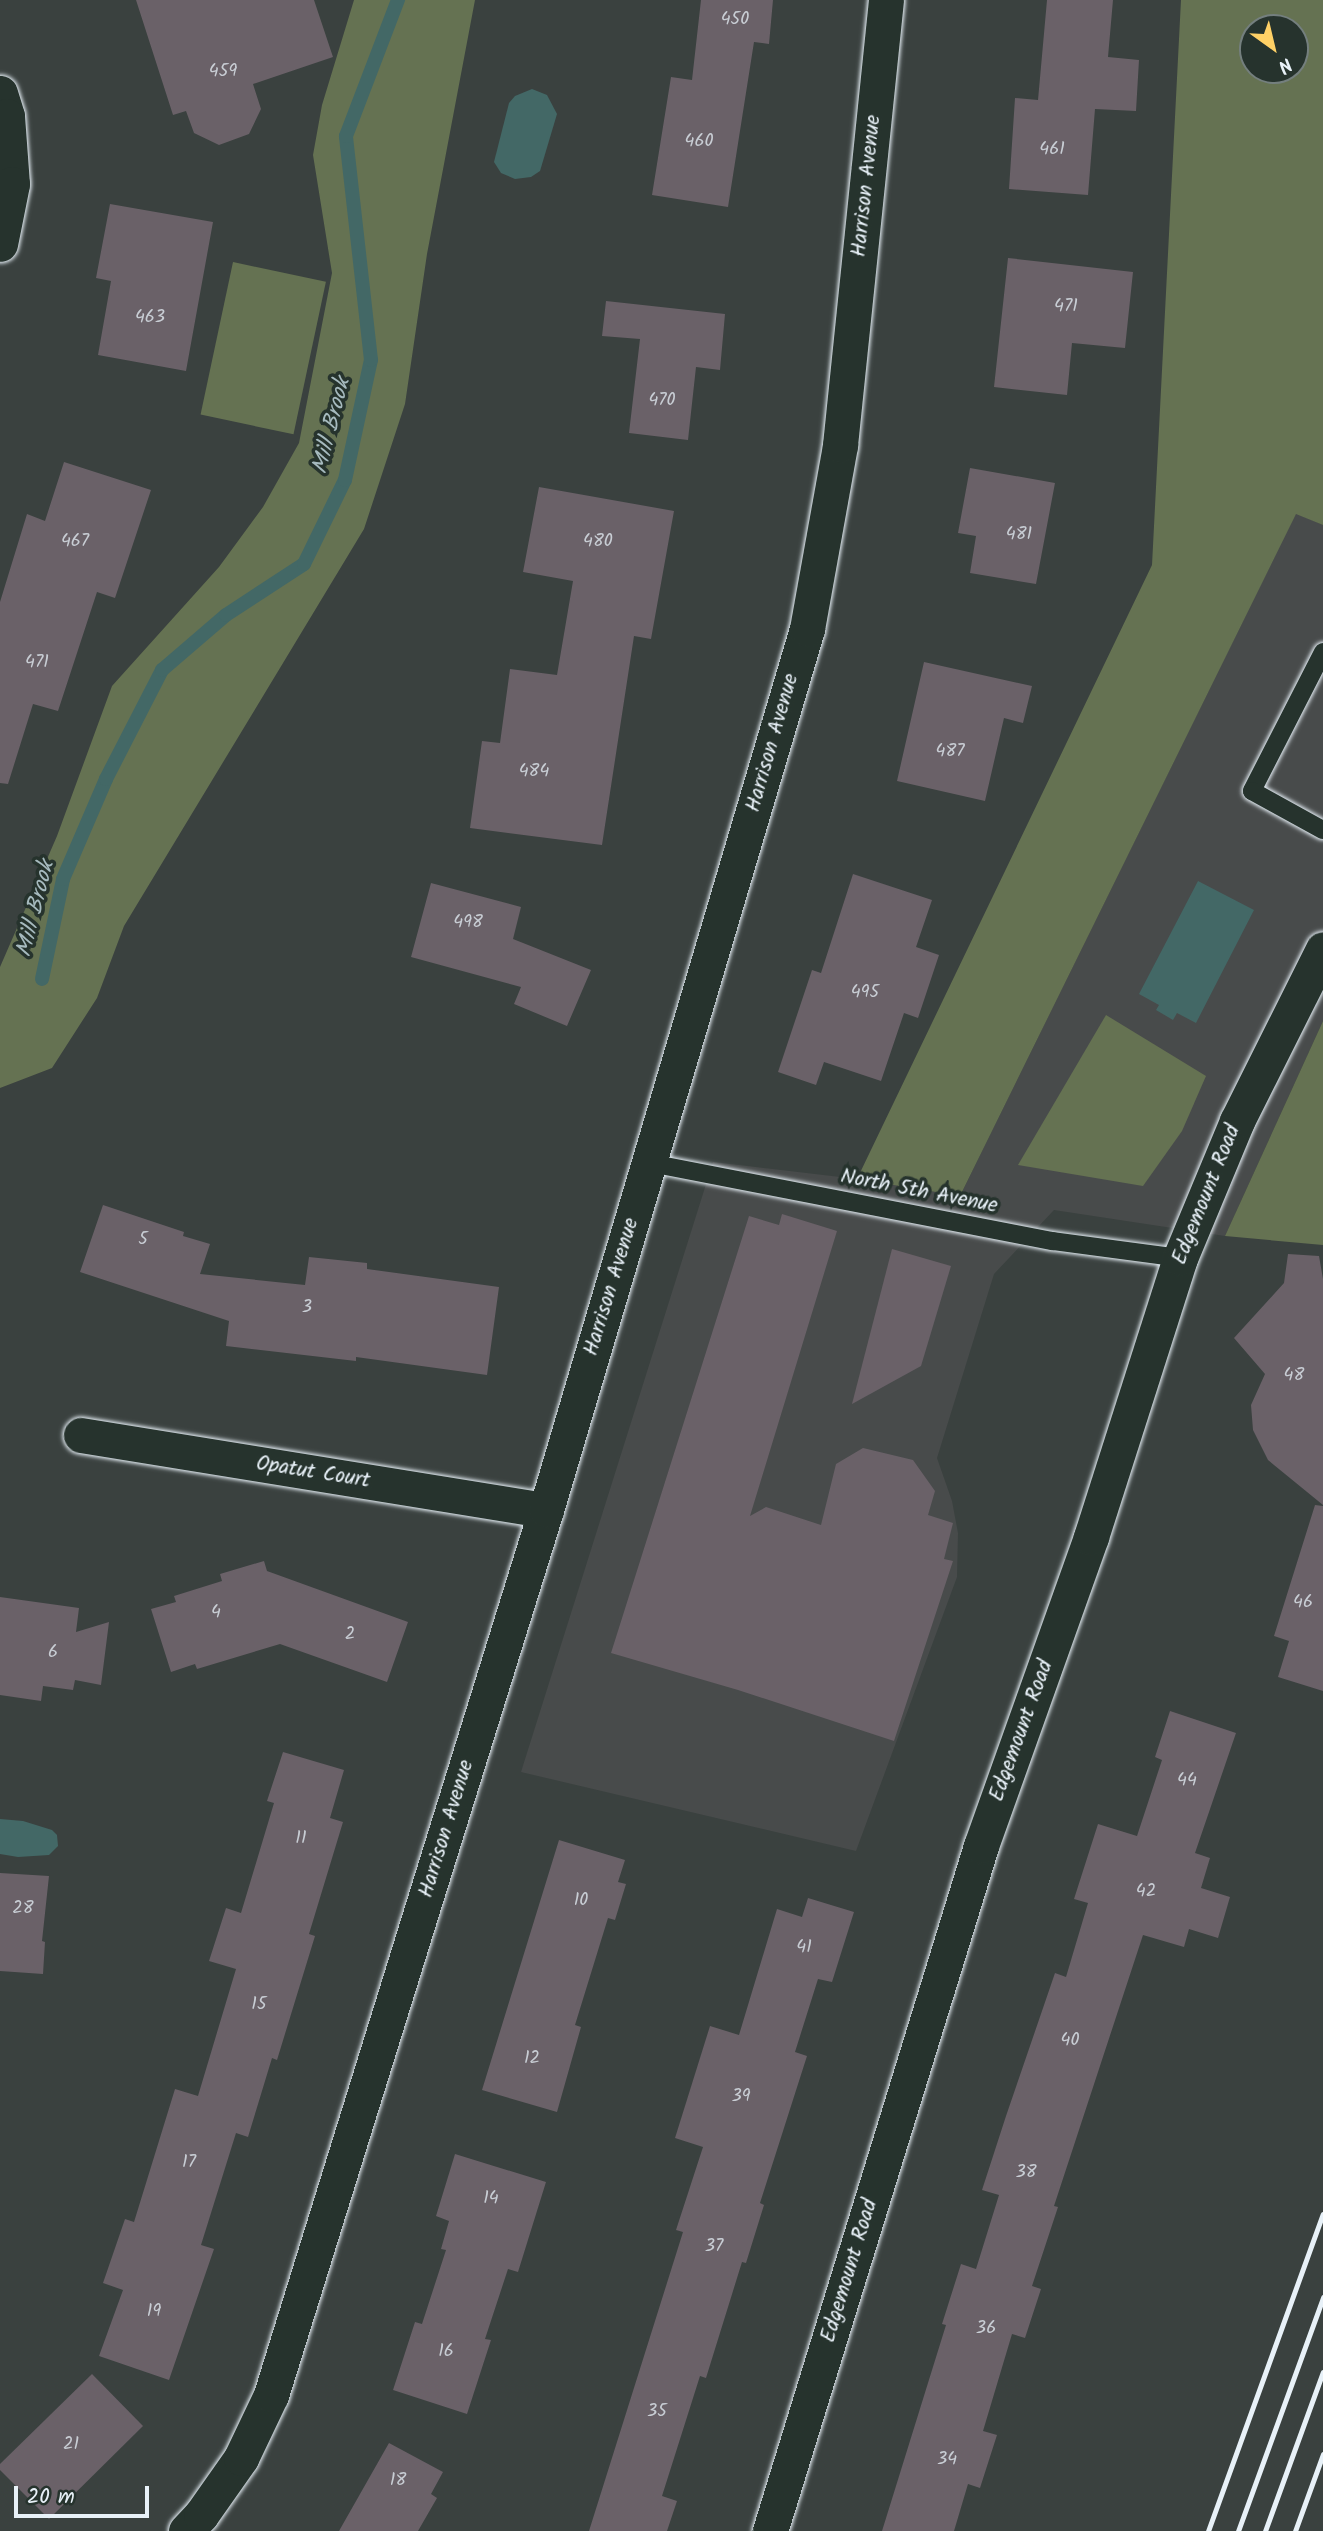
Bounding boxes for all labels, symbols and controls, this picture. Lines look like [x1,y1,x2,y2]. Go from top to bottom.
house number: 450 [721,9,749,31]
north arrow [1239,14,1309,84]
text: N [1271,49,1298,81]
house number: 459 [209,61,237,83]
street label: Harrison Avenue [847,114,887,258]
house number: 460 [685,131,713,153]
house number: 461 [1039,139,1065,161]
house number: 471 [1054,296,1078,318]
house number: 463 [135,307,165,329]
water label: Mill Brook [307,375,357,477]
house number: 470 [648,390,676,412]
house number: 481 [1006,524,1032,546]
house number: 467 [61,531,89,553]
house number: 480 [583,531,613,553]
house number: 471 [25,652,49,674]
street label: Harrison Avenue [741,671,805,815]
house number: 487 [935,741,965,763]
house number: 484 [519,761,549,783]
water label: Mill Brook [11,858,61,960]
house number: 498 [453,912,483,934]
house number: 495 [851,982,879,1004]
street label: Edgemount Road [1168,1121,1246,1269]
street label: North 5th Avenue [838,1164,1000,1220]
street label: Harrison Avenue [579,1215,645,1359]
house number: 5 [138,1229,148,1251]
house number: 3 [302,1297,312,1319]
house number: 48 [1284,1365,1304,1387]
street label: Opatut Court [254,1452,372,1494]
house number: 46 [1293,1592,1313,1614]
house number: 4 [211,1602,221,1624]
house number: 2 [345,1624,355,1646]
house number: 6 [48,1642,58,1664]
street label: Edgemount Road [985,1657,1059,1805]
street label: Harrison Avenue [414,1757,480,1901]
house number: 44 [1177,1770,1197,1792]
house number: 11 [295,1828,307,1850]
house number: 42 [1136,1881,1156,1903]
house number: 10 [574,1890,588,1912]
house number: 28 [12,1898,34,1920]
house number: 41 [796,1937,812,1959]
house number: 15 [251,1994,267,2016]
house number: 40 [1061,2030,1079,2052]
house number: 12 [524,2048,540,2070]
house number: 39 [731,2086,751,2108]
house number: 17 [182,2152,196,2174]
house number: 38 [1015,2162,1037,2184]
house number: 14 [483,2188,499,2210]
street label: Edgemount Road [816,2196,884,2346]
house number: 37 [705,2236,723,2258]
house number: 19 [147,2301,161,2323]
house number: 36 [976,2318,996,2340]
house number: 16 [438,2341,454,2363]
house number: 35 [647,2401,667,2423]
house number: 21 [63,2434,79,2456]
house number: 34 [937,2449,957,2471]
house number: 18 [390,2470,406,2492]
scale bar [18,2472,152,2516]
text: 20 m [27,2481,75,2514]

